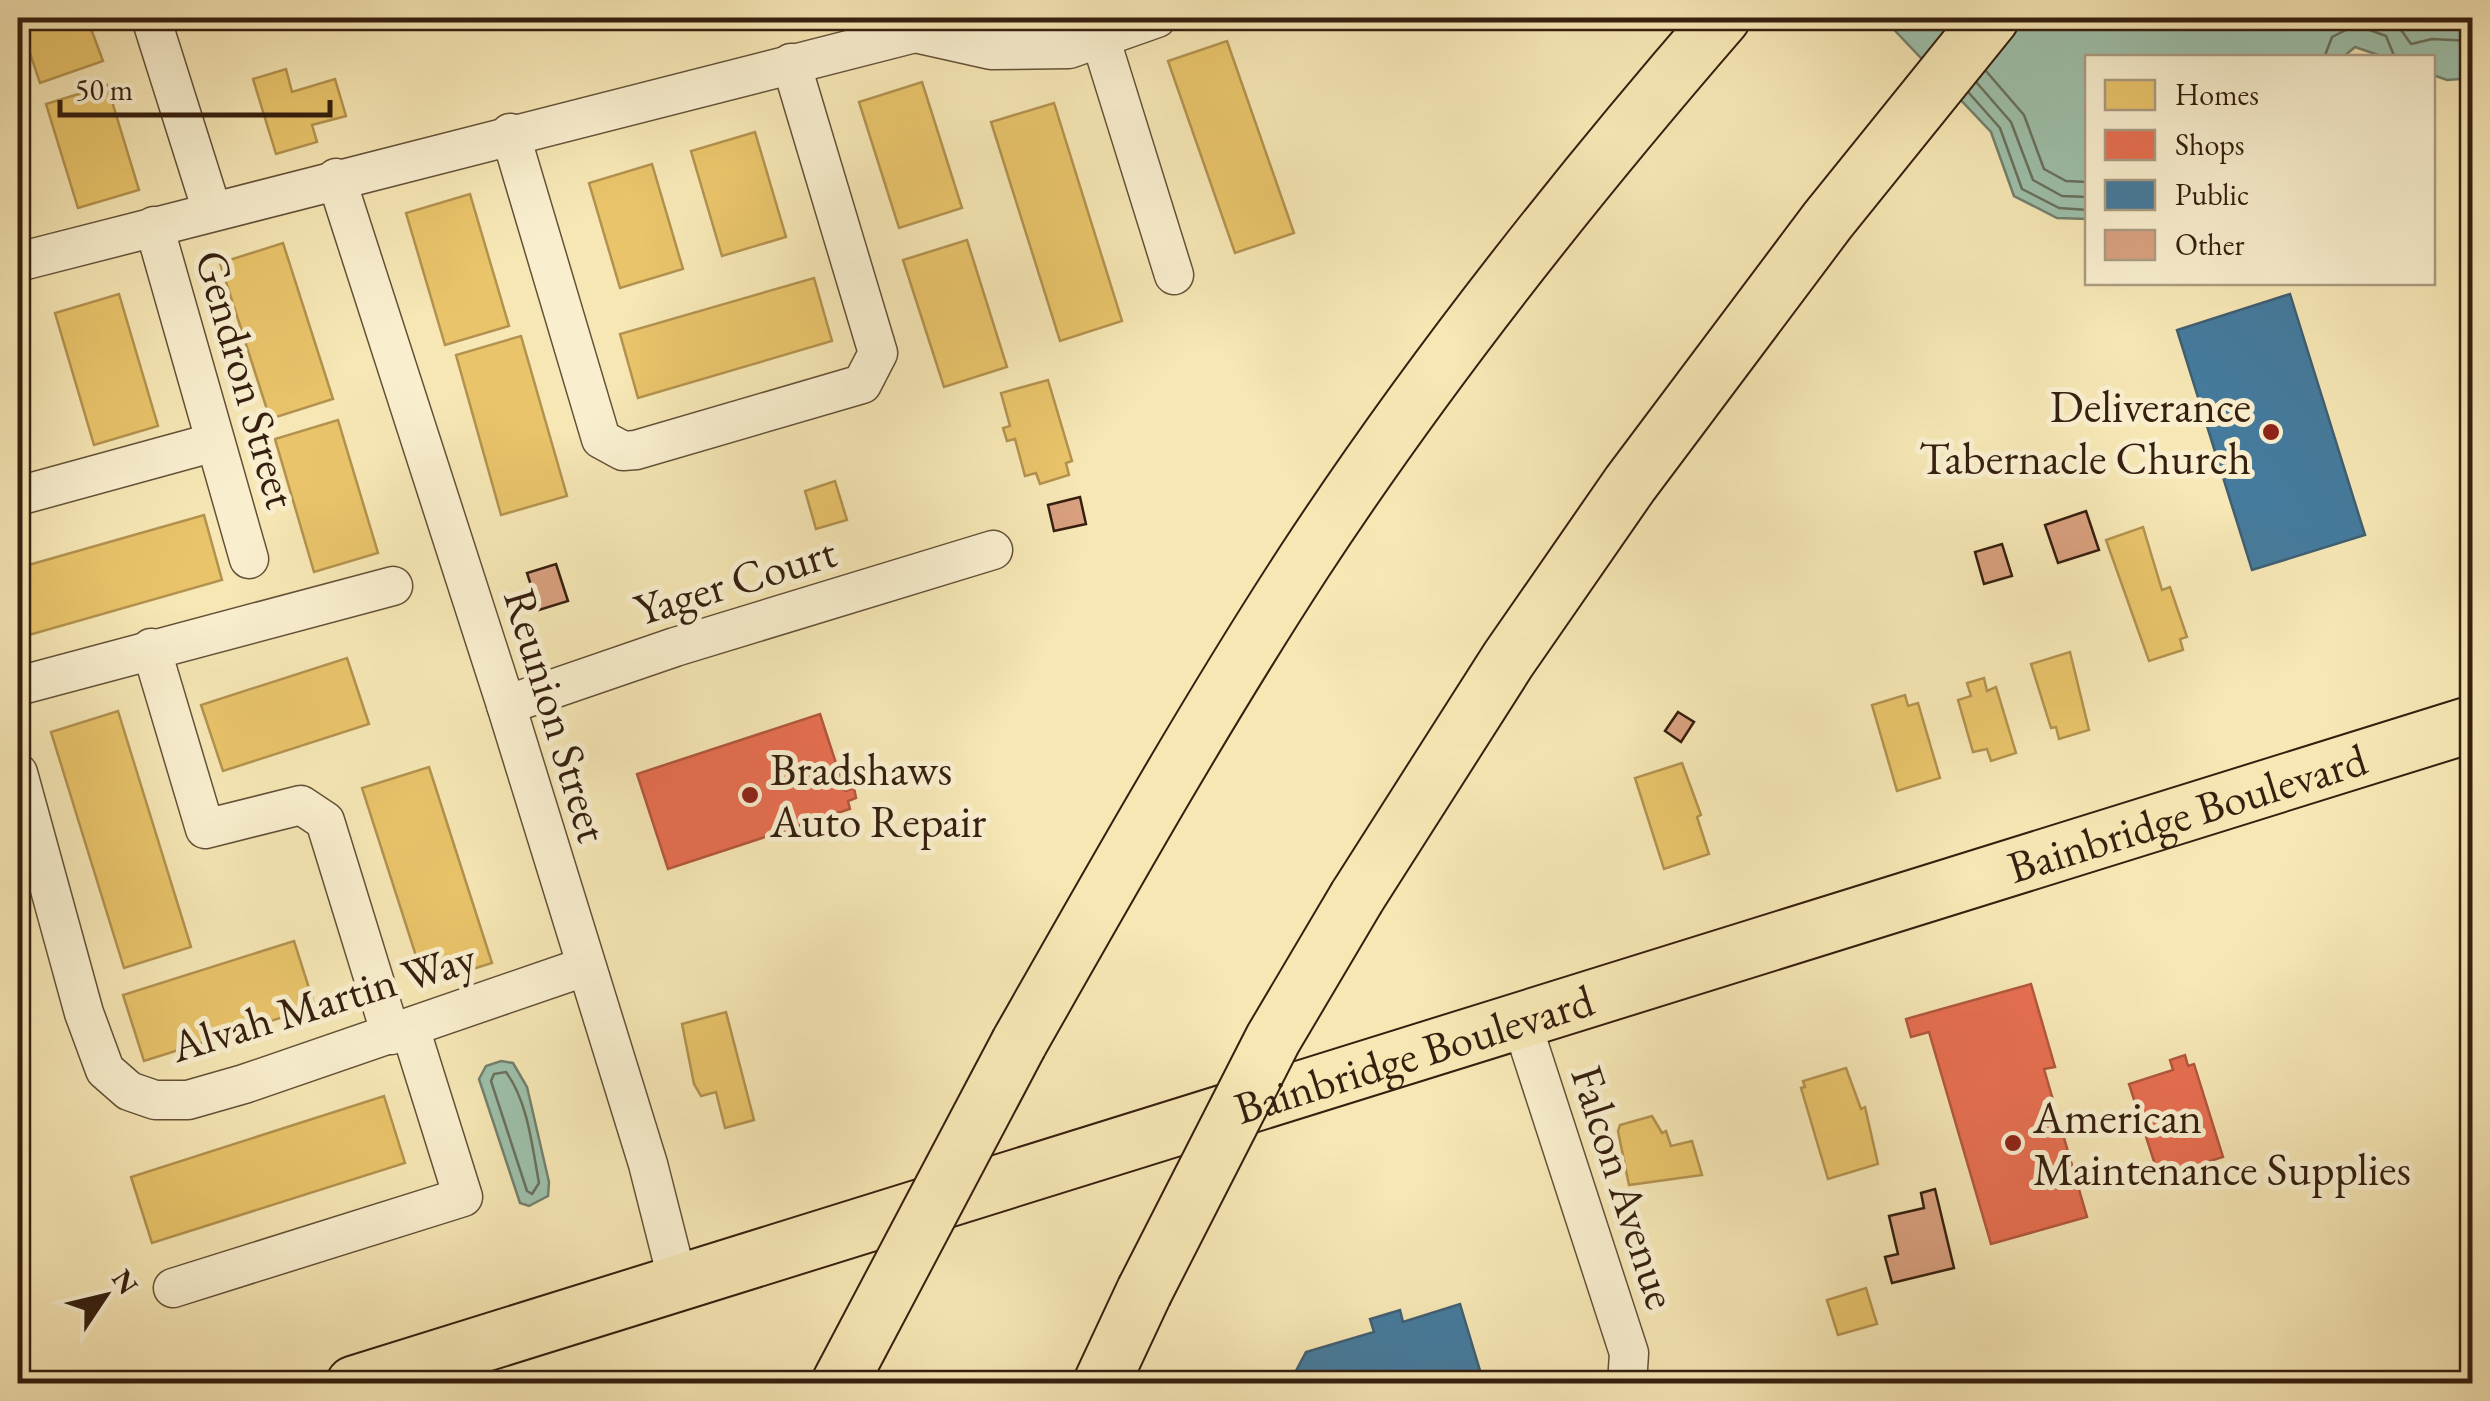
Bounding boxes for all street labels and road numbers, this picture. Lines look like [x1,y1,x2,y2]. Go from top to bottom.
street label: Gendron Street [182,243,312,515]
street label: Yager Court [627,522,843,638]
street label: Reunion Street [491,581,623,849]
street label: Bainbridge Boulevard [2000,730,2374,896]
street label: Alvah Martin Way [163,927,483,1075]
street label: Bainbridge Boulevard [1227,971,1601,1137]
street label: Falcon Avenue [1558,1058,1692,1316]

